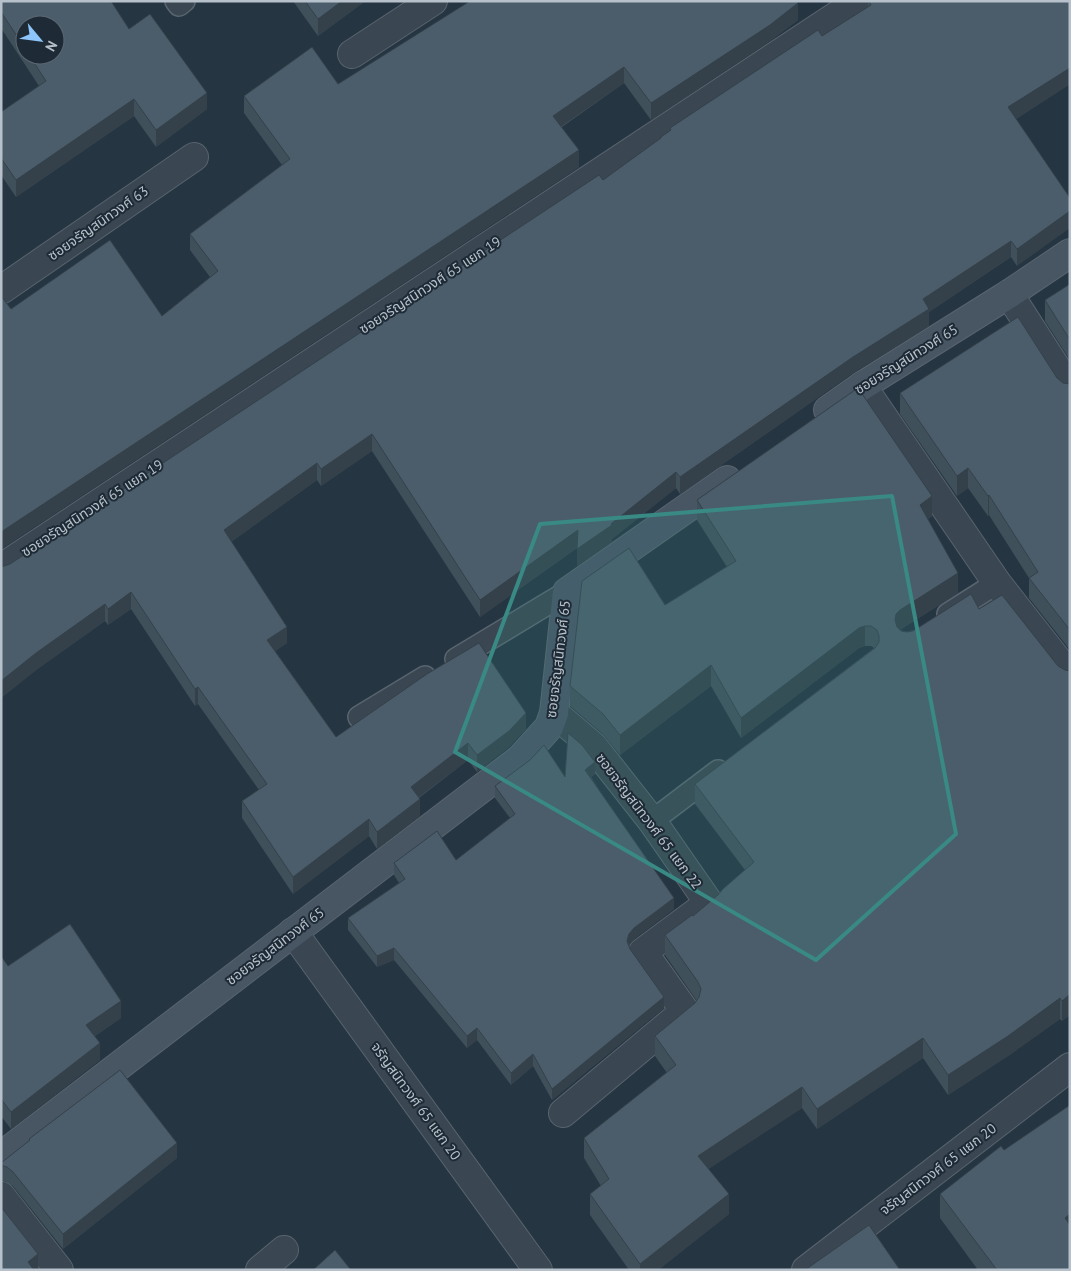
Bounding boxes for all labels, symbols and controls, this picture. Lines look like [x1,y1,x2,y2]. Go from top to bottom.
north arrow [15,15,65,65]
text: N [41,38,61,55]
street label: ซอยจรัญสนิทวงศ์ 63 [44,182,152,264]
street label: ซอยจรัญสนิทวงศ์ 65 แยก 19 [356,232,504,338]
street label: ซอยจรัญสนิทวงศ์ 65 [851,320,961,398]
street label: ซอยจรัญสนิทวงศ์ 65 แยก 19 [18,455,166,561]
street label: ซอยจรัญสนิทวงศ์ 65 [542,599,574,719]
street label: ซอยจรัญสนิทวงศ์ 65 แยก 22 [592,750,706,892]
street label: ซอยจรัญสนิทวงศ์ 65 [222,903,328,989]
street label: จรัญสนิทวงศ์ 65 แยก 20 [367,1039,465,1164]
street label: จรัญสนิทวงศ์ 65 แยก 20 [876,1119,1000,1219]

